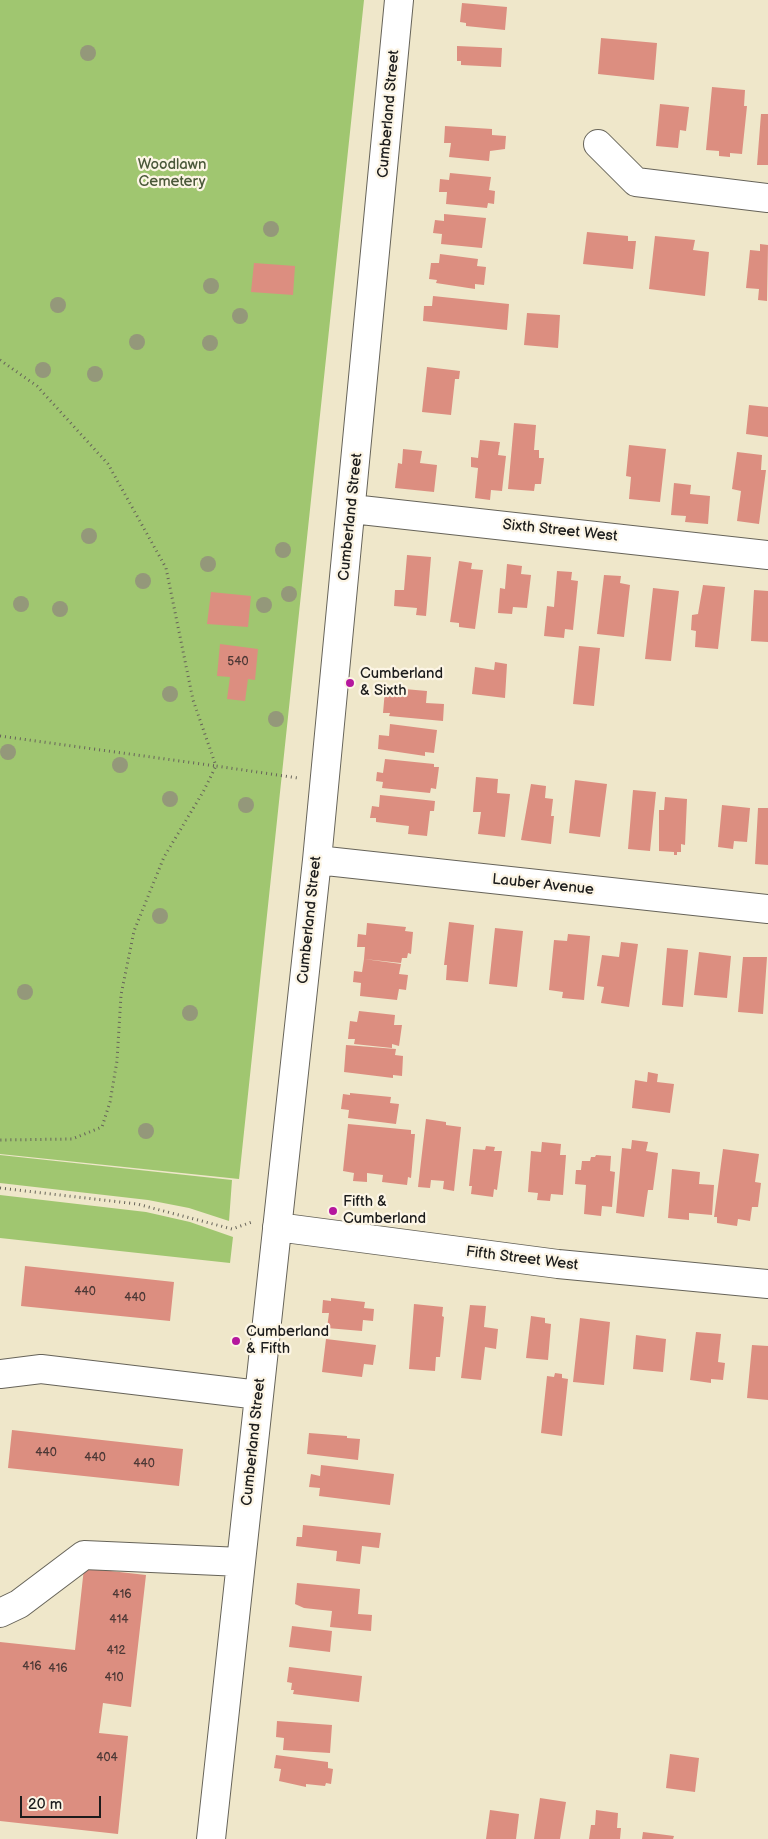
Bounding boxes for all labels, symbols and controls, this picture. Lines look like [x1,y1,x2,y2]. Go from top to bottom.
street label: Cumberland Street [374,49,404,179]
park label: Woodlawn Cemetery [138,156,206,191]
street label: Cumberland Street [335,452,367,582]
street label: Sixth Street West [502,516,618,546]
house number: 540 [227,655,249,669]
place label: Cumberland & Sixth [360,665,443,700]
marker: Cumberland & Sixth [344,677,356,689]
street label: Cumberland Street [294,855,326,985]
street label: Lauber Avenue [491,871,595,899]
place label: Fifth & Cumberland [343,1193,426,1228]
marker: Fifth & Cumberland [327,1205,339,1217]
street label: Fifth Street West [465,1243,579,1275]
house number: 440 [74,1285,96,1299]
house number: 440 [124,1291,146,1305]
place label: Cumberland & Fifth [246,1323,329,1358]
marker: Cumberland & Fifth [230,1335,242,1347]
street label: Cumberland Street [238,1377,270,1507]
house number: 440 [35,1446,57,1460]
house number: 440 [84,1451,106,1465]
house number: 440 [133,1457,155,1471]
house number: 416 [112,1588,132,1602]
house number: 414 [109,1613,129,1627]
house number: 412 [106,1644,126,1658]
house number: 416 [22,1660,42,1674]
house number: 416 [48,1662,68,1676]
house number: 410 [104,1671,124,1685]
house number: 404 [96,1751,118,1765]
scale bar [22,1786,104,1818]
text: 20 m [28,1795,62,1814]

